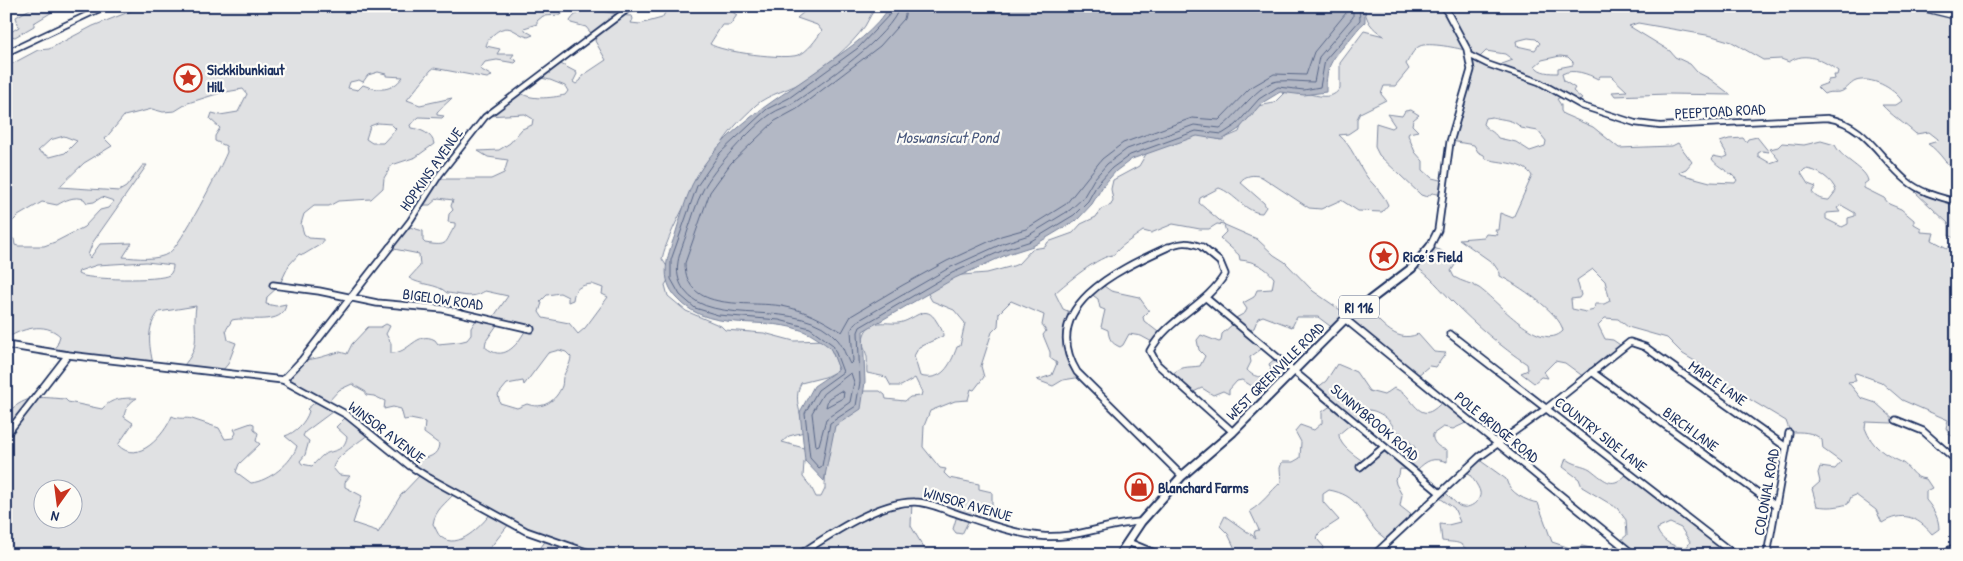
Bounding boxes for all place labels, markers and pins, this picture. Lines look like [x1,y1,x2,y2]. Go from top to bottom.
place label: Sickkibunkiaut Hill [207,59,285,97]
place icon: Sickkibunkiaut Hill [173,63,203,93]
place icon: Rice’s Field [1369,241,1399,271]
place label: Rice’s Field [1403,246,1462,267]
shop icon: Blanchard Farms [1124,472,1154,502]
place label: Blanchard Farms [1158,477,1249,498]

